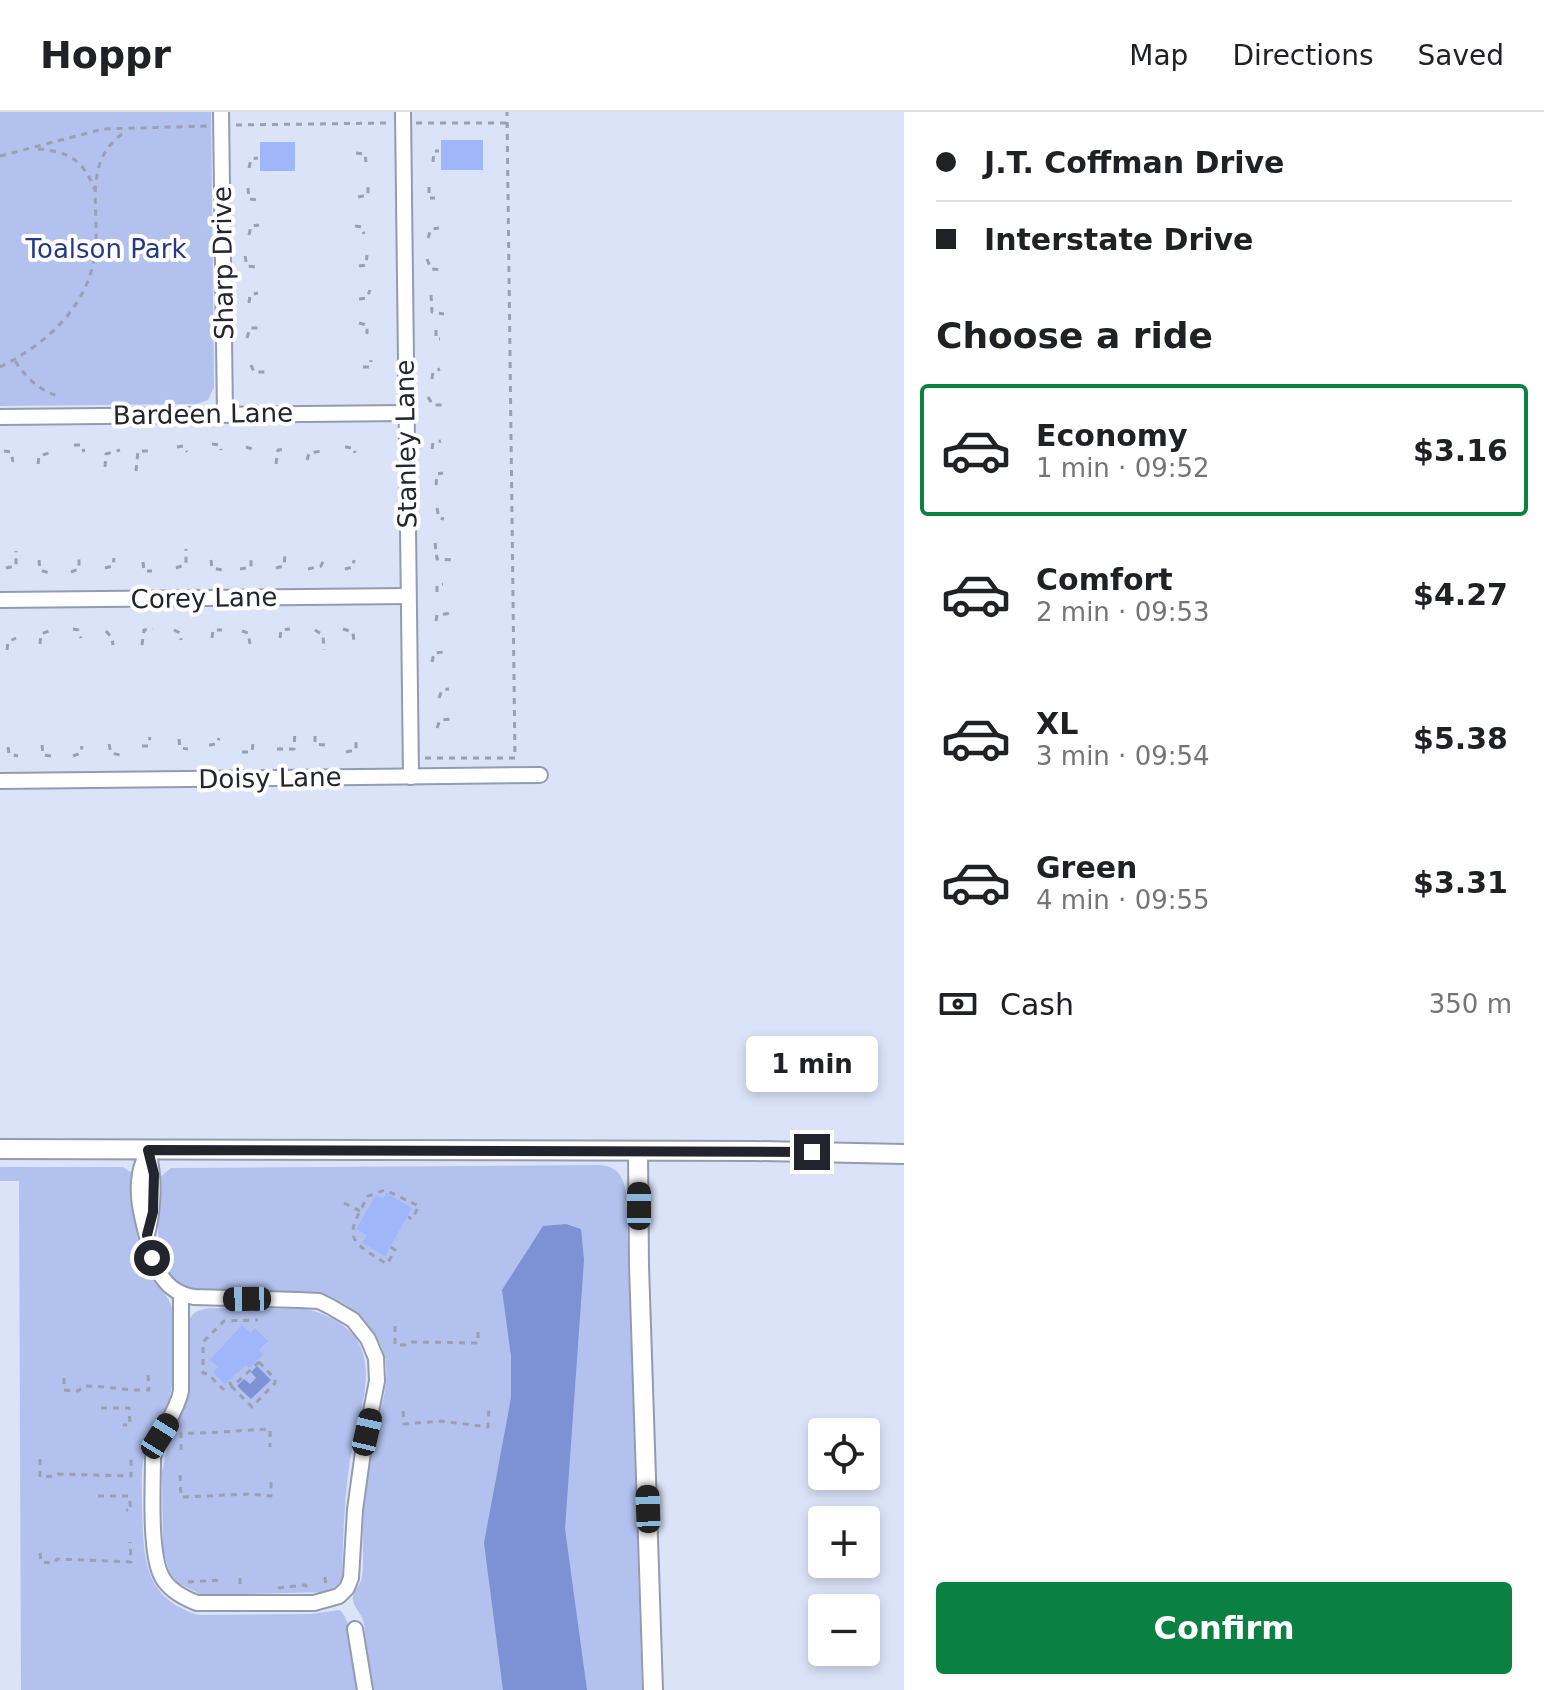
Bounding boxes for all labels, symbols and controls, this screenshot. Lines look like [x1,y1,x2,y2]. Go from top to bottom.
text: Hoppr [40,33,171,77]
text: Map [1129,39,1188,72]
text: Directions [1232,39,1373,72]
text: Saved [1417,39,1504,72]
text: J.T. Coffman Drive [984,145,1284,180]
street label: Sharp Drive [207,186,239,340]
text: Interstate Drive [984,222,1253,257]
park label: Toalson Park [25,234,186,264]
text: Choose a ride [936,315,1213,356]
street label: Stanley Lane [390,359,422,529]
street label: Bardeen Lane [113,397,293,431]
icon: car [940,414,1012,486]
text: Economy [1036,418,1188,453]
text: $3.16 [1413,433,1508,468]
text: 1 min · 09:52 [1036,453,1210,483]
icon: car [940,558,1012,630]
text: Comfort [1036,562,1173,597]
text: $4.27 [1413,577,1508,612]
street label: Corey Lane [130,582,278,614]
text: 2 min · 09:53 [1036,597,1210,627]
icon: car [940,702,1012,774]
text: XL [1036,706,1078,741]
text: $5.38 [1413,721,1508,756]
text: 3 min · 09:54 [1036,741,1210,771]
street label: Doisy Lane [198,762,342,794]
icon: car [940,846,1012,918]
text: Green [1036,850,1137,885]
text: $3.31 [1413,865,1508,900]
text: 4 min · 09:55 [1036,885,1210,915]
icon: cash [936,982,980,1026]
text: Cash [1000,987,1074,1022]
text: 350 m [1429,989,1512,1019]
callout: 1 min [746,1036,878,1092]
text: 1 min [771,1049,853,1079]
route end [794,1134,830,1170]
car [627,1182,651,1230]
route start [134,1240,170,1276]
car [223,1287,271,1311]
car [350,1406,384,1458]
car [137,1409,183,1463]
map controls [808,1418,880,1666]
button: locate [808,1418,880,1490]
car [635,1485,661,1533]
button: + [808,1506,880,1578]
button: Confirm [936,1582,1512,1674]
button: − [808,1594,880,1666]

